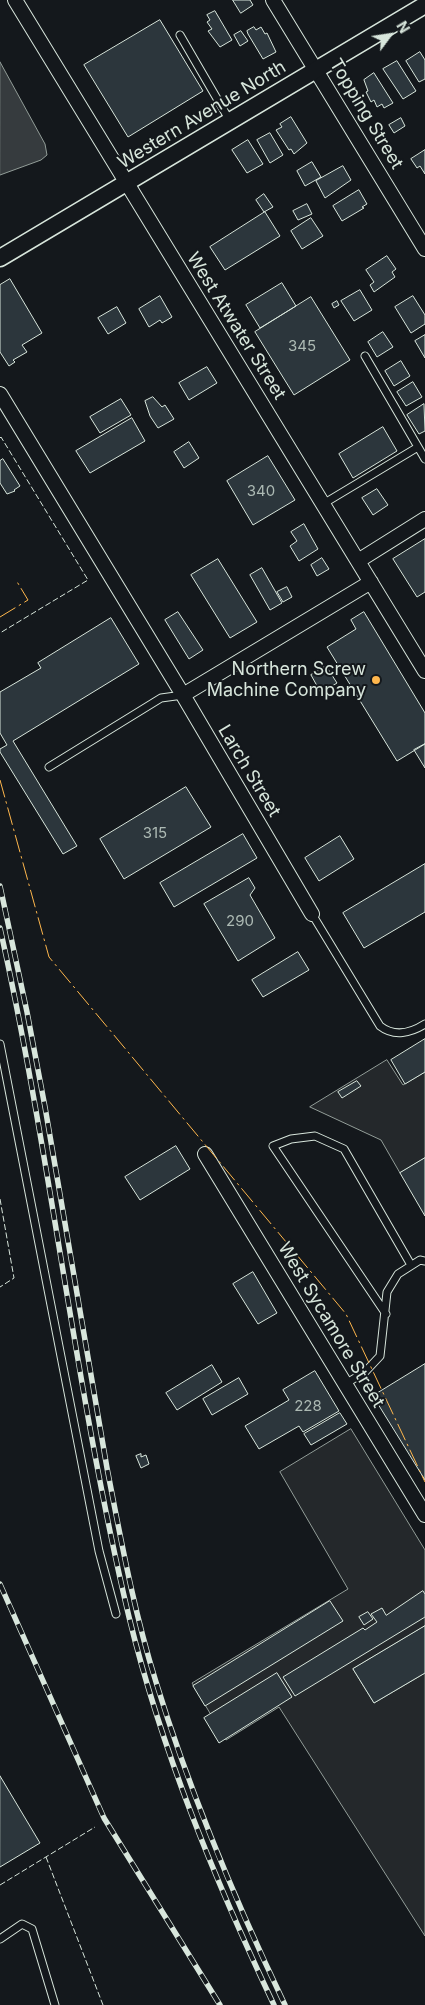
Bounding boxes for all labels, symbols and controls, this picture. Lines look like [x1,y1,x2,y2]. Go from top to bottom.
north arrow [365,10,415,60]
text: N [393,18,413,36]
street label: Topping Street [325,55,407,173]
street label: Western Avenue North [114,56,290,174]
street label: West Atwater Street [182,248,290,404]
house number: 345 [288,337,316,355]
house number: 340 [247,482,275,500]
place label: Northern Screw Machine Company [207,659,366,702]
marker: Northern Screw Machine Company [370,674,382,686]
street label: Larch Street [213,721,285,821]
house number: 315 [143,824,167,842]
house number: 290 [226,912,254,930]
street label: West Sycamore Street [273,1238,389,1412]
house number: 228 [294,1397,322,1415]

